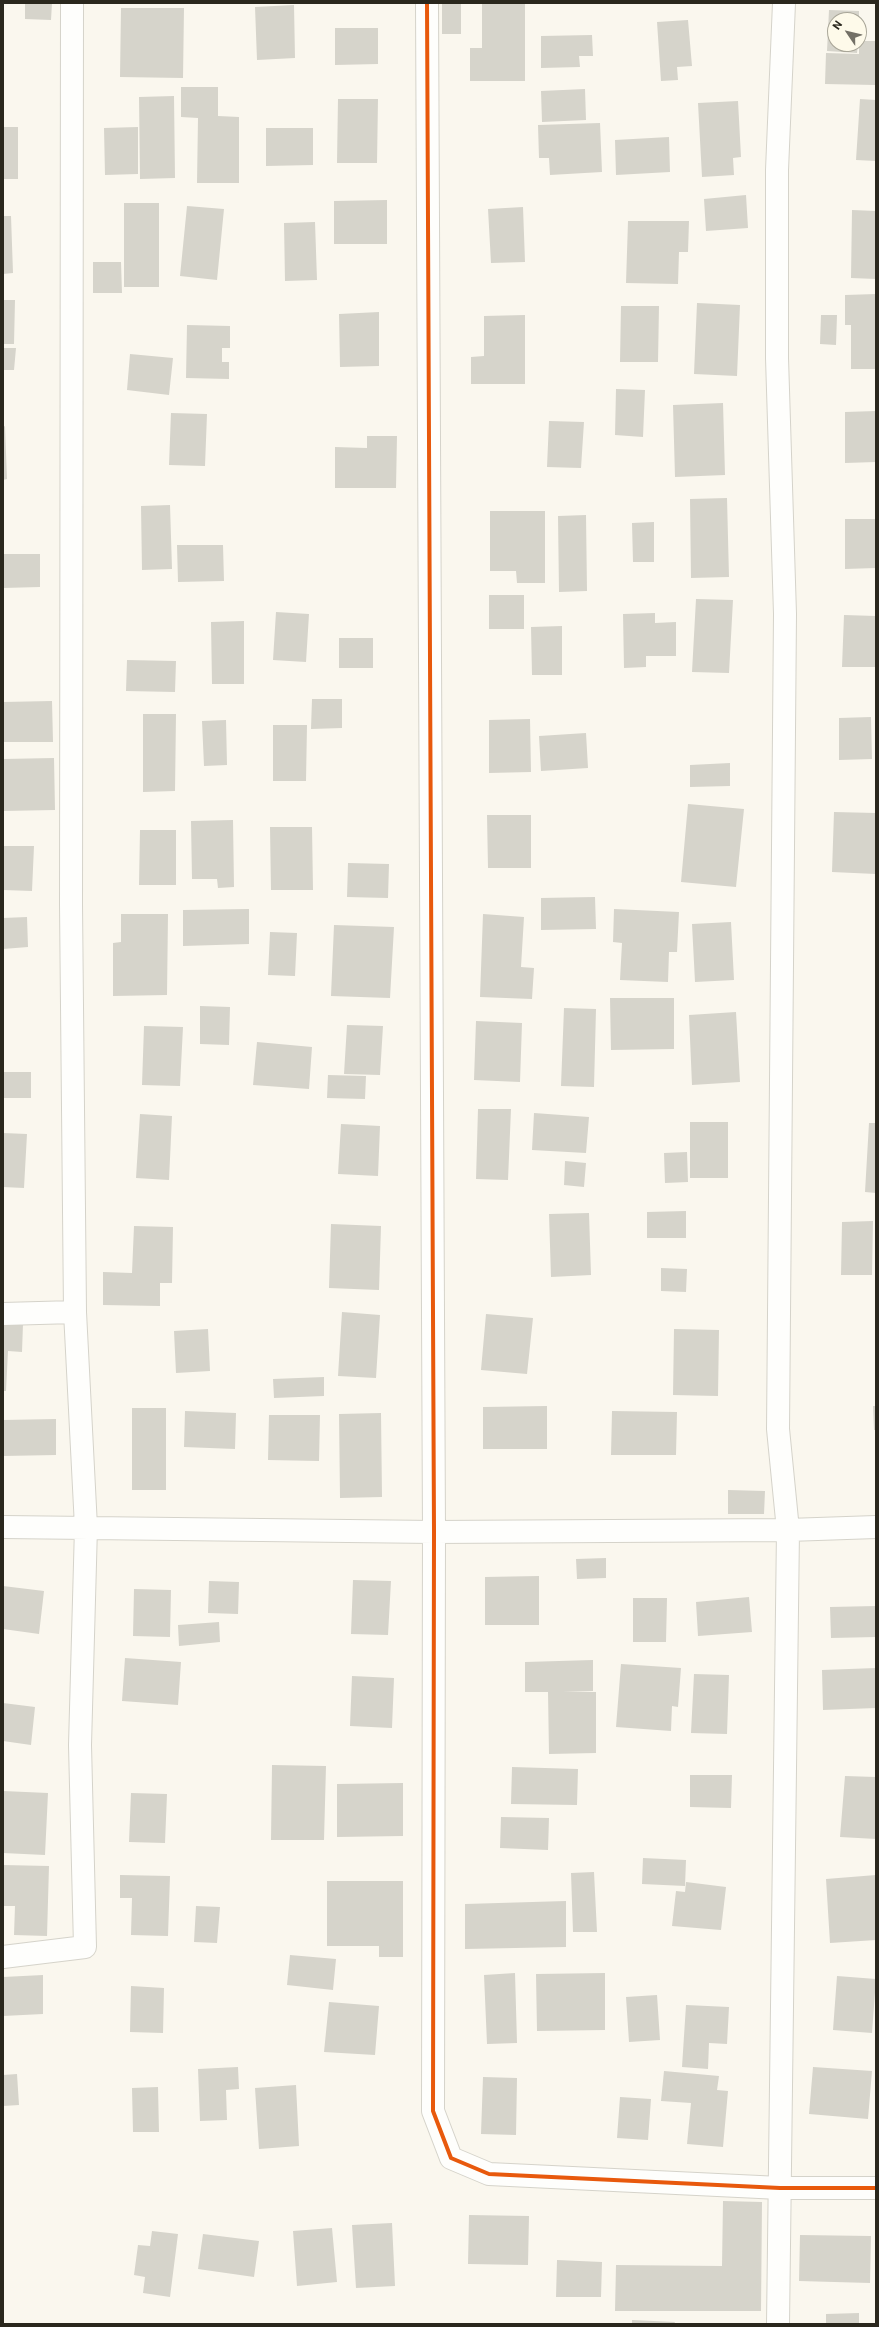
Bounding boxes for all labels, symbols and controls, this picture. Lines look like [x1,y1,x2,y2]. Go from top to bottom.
north arrow [827,12,867,52]
text: N [830,19,845,32]

